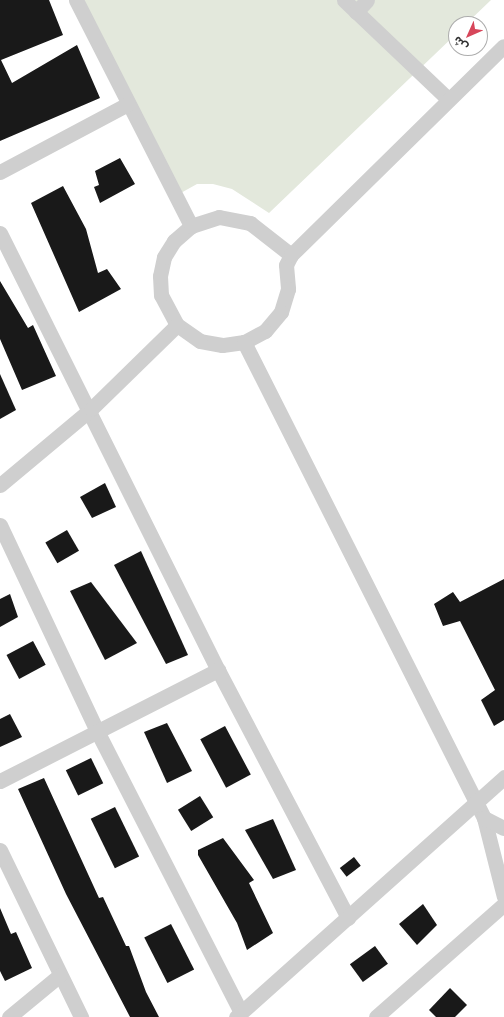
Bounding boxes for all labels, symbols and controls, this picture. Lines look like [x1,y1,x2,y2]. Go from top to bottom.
north arrow [448,16,488,56]
text: ش [450,34,471,54]

